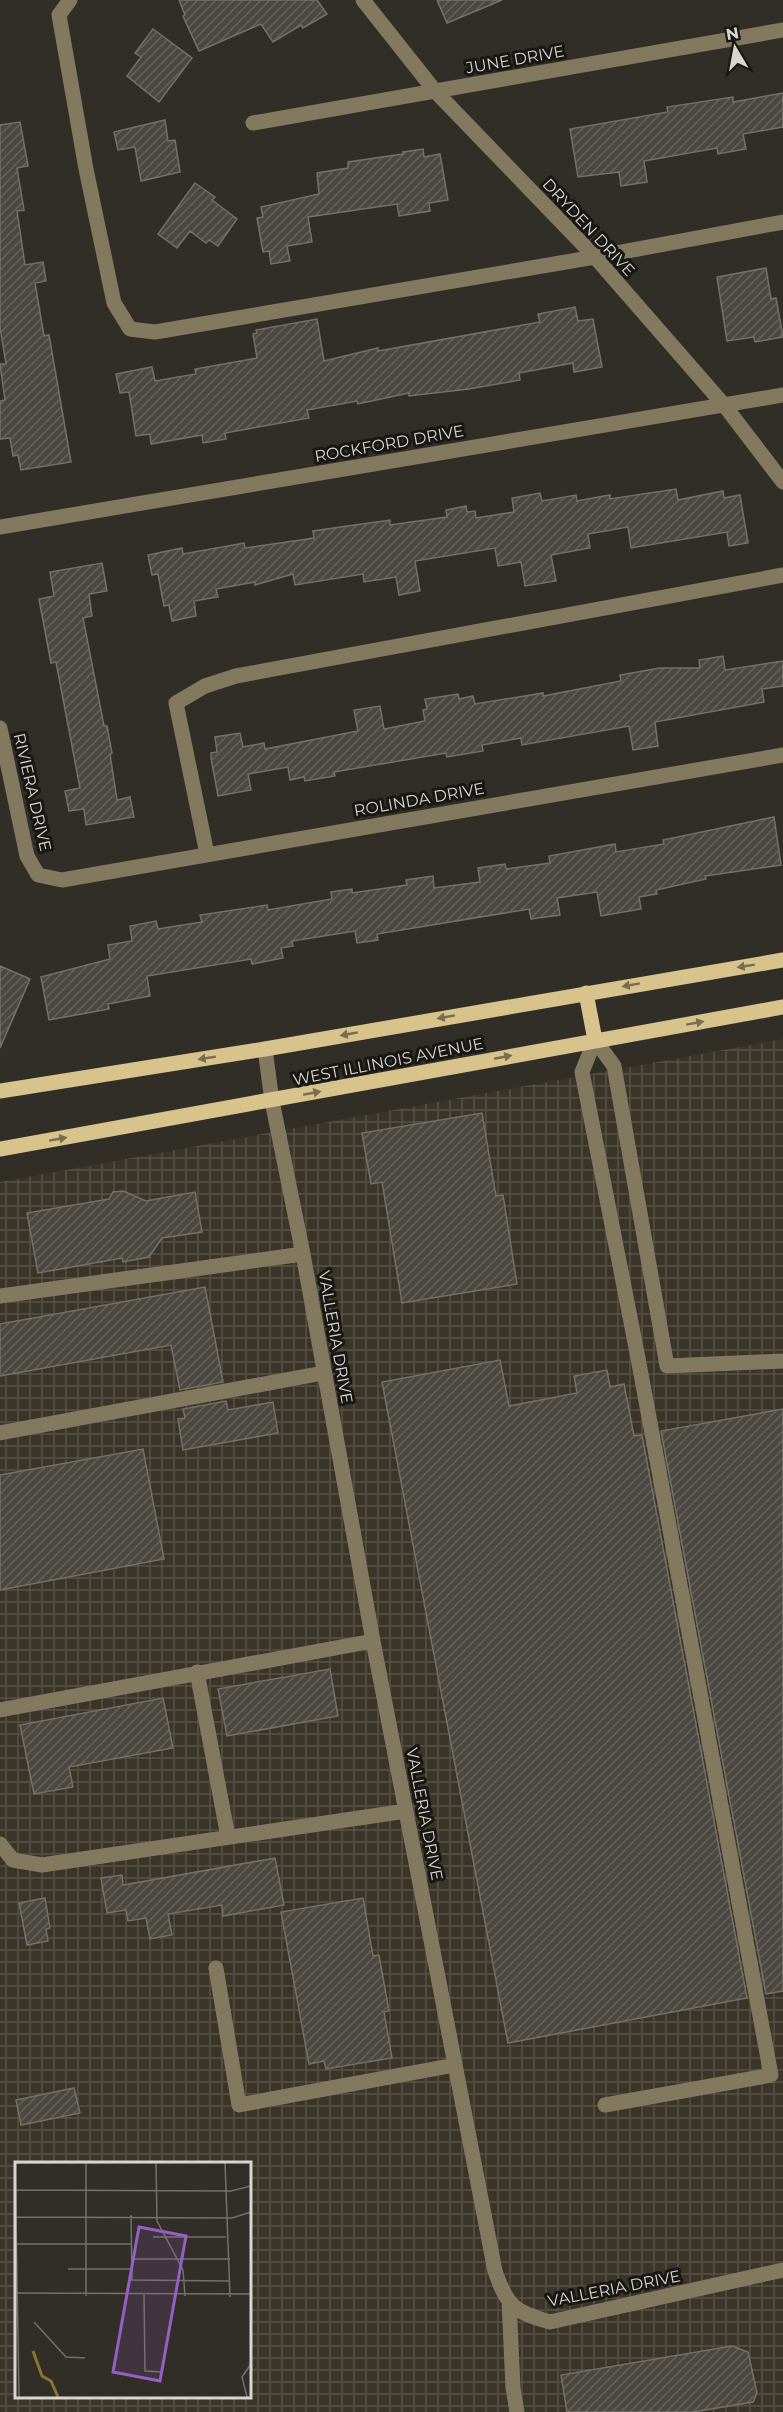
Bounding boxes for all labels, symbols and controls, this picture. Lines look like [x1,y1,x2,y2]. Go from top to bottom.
north arrow [705,18,765,78]
text: N [724,23,741,44]
street label: JUNE DRIVE [463,41,566,78]
street label: DRYDEN DRIVE [538,175,639,280]
street label: ROCKFORD DRIVE [313,421,465,466]
street label: RIVIERA DRIVE [10,731,55,853]
street label: ROLINDA DRIVE [352,779,486,820]
one-way arrow [736,962,755,971]
one-way arrow [621,981,640,990]
one-way arrow [436,1013,455,1022]
one-way arrow [686,1018,705,1027]
one-way arrow [339,1030,358,1039]
street label: WEST ILLINOIS AVENUE [291,1034,485,1089]
one-way arrow [494,1052,513,1061]
one-way arrow [198,1054,217,1063]
one-way arrow [302,1088,321,1097]
one-way arrow [48,1134,67,1143]
street label: VALLERIA DRIVE [314,1269,357,1405]
street label: VALLERIA DRIVE [402,1746,447,1882]
inset map [15,2162,250,2397]
street label: VALLERIA DRIVE [546,2266,682,2311]

